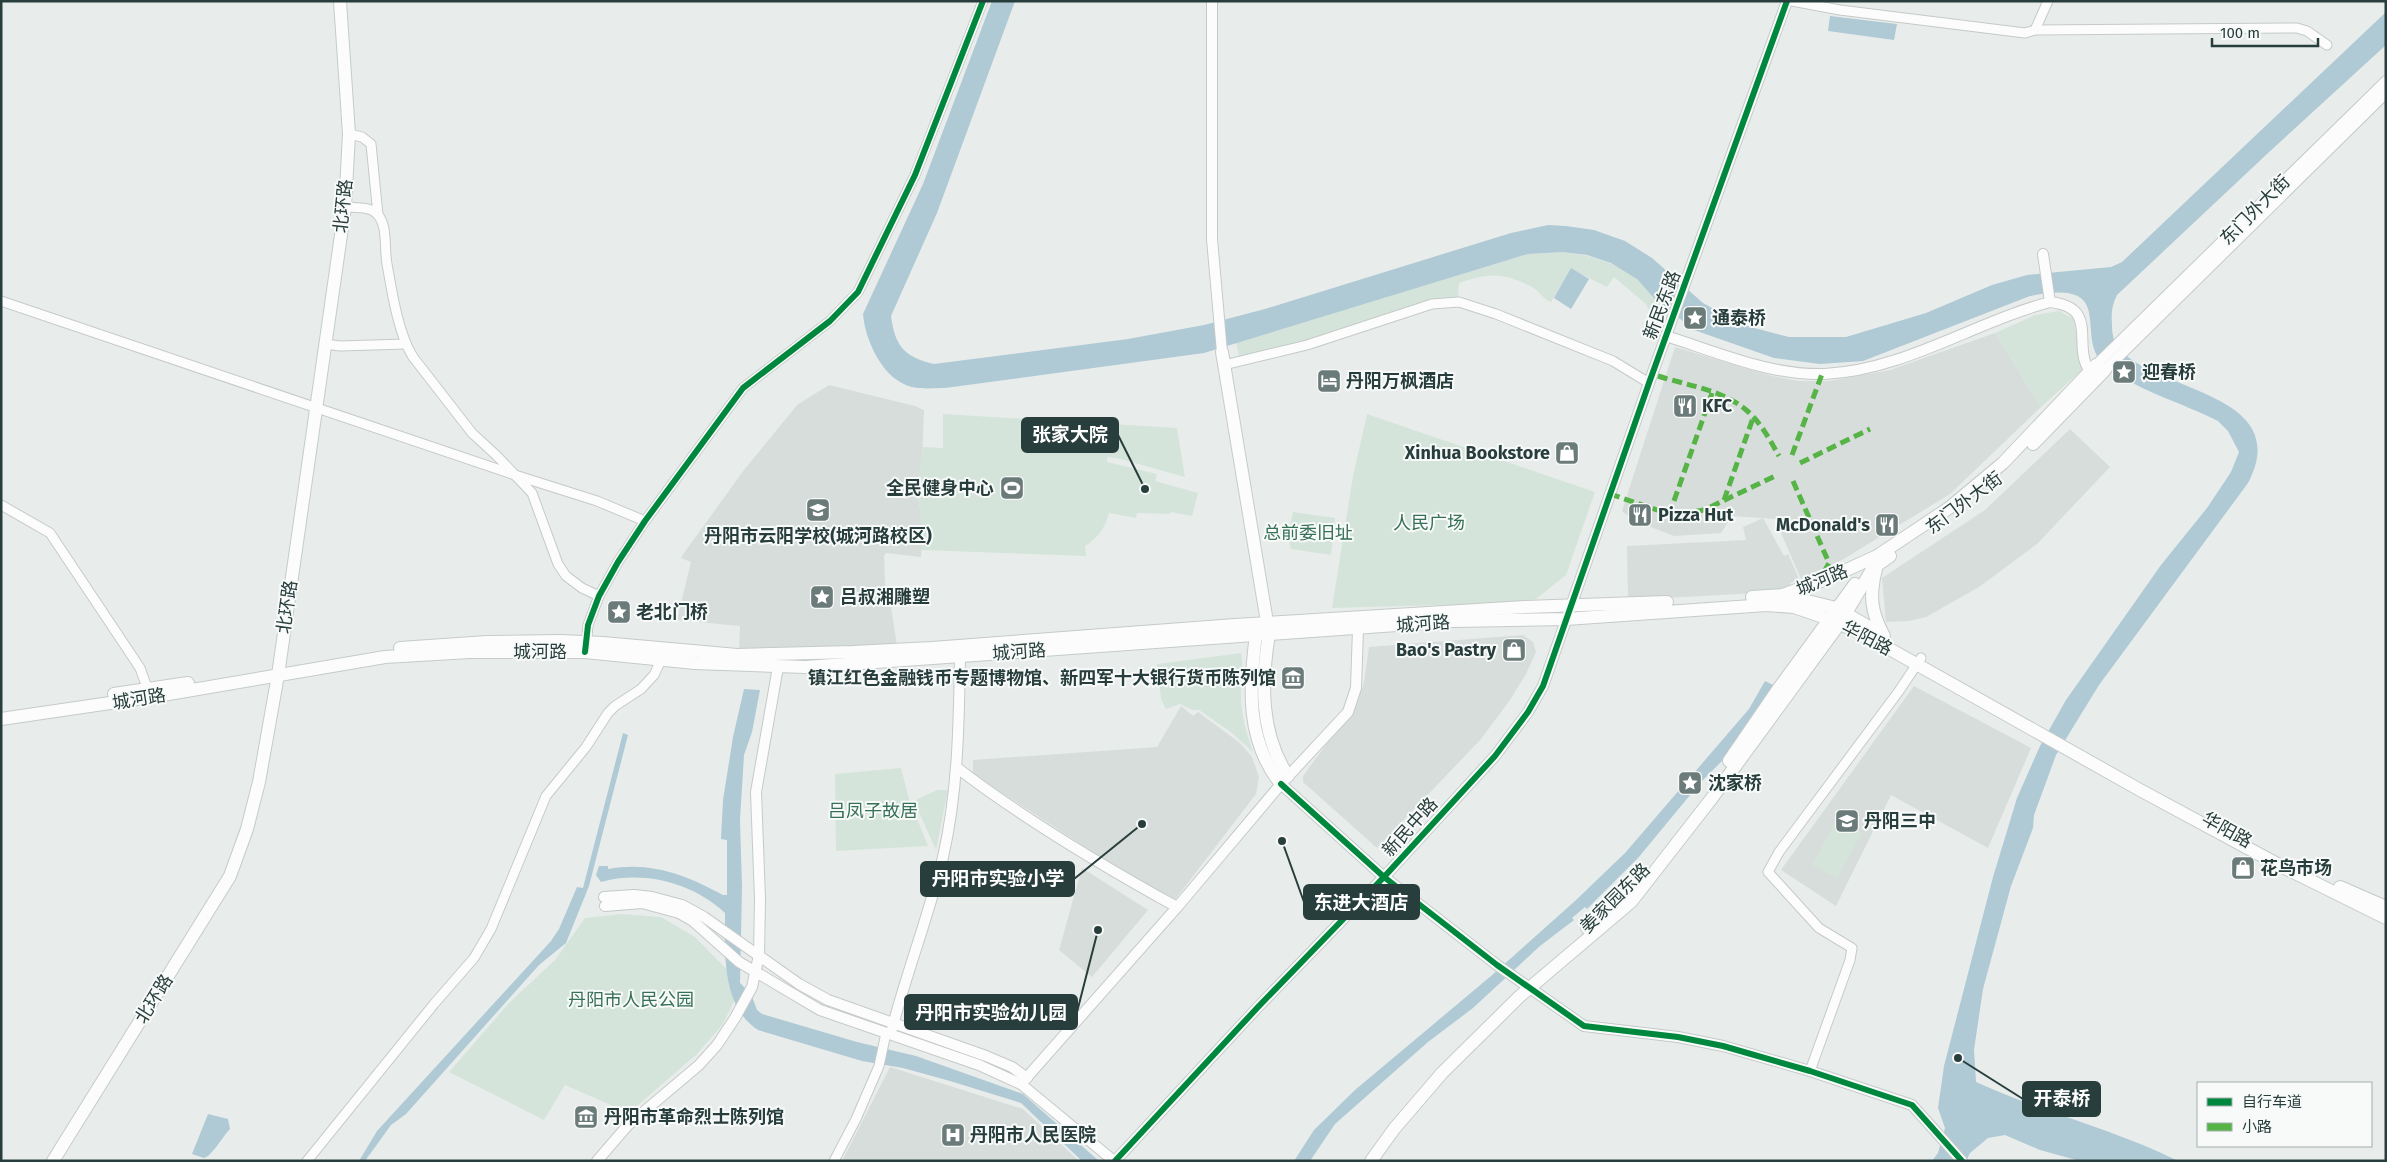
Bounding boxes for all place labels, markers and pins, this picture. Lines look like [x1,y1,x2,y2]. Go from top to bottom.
place icon: 通泰桥 [1682,305,1708,331]
place label: 通泰桥 [1712,307,1766,329]
place icon: 迎春桥 [2111,359,2137,385]
place label: 迎春桥 [2142,361,2196,383]
hotel icon: 丹阳万枫酒店 [1316,368,1342,394]
place label: 丹阳万枫酒店 [1346,370,1454,392]
restaurant icon: KFC [1672,393,1698,419]
place label: KFC [1702,395,1733,417]
callout: 张家大院 [1022,418,1118,452]
shop icon: Xinhua Bookstore [1554,440,1580,466]
place label: Xinhua Bookstore [1404,442,1550,464]
sports icon: 全民健身中心 [999,475,1025,501]
place label: 全民健身中心 [886,477,994,499]
school or university icon: 丹阳市云阳学校(城河路校区) [805,497,831,523]
restaurant icon: Pizza Hut [1627,502,1653,528]
place label: Pizza Hut [1658,504,1735,526]
restaurant icon: McDonald's [1874,512,1900,538]
place label: McDonald's [1776,514,1870,536]
place label: 丹阳市云阳学校(城河路校区) [704,525,932,547]
place icon: 吕叔湘雕塑 [809,584,835,610]
place label: 吕叔湘雕塑 [840,586,930,608]
place icon: 老北门桥 [606,599,632,625]
place label: 老北门桥 [636,601,708,623]
shop icon: Bao's Pastry [1501,637,1527,663]
place label: Bao's Pastry [1396,639,1497,661]
museum icon: 镇江红色金融钱币专题博物馆、新四军十大银行货币陈列馆 [1280,665,1306,691]
place label: 镇江红色金融钱币专题博物馆、新四军十大银行货币陈列馆 [808,667,1276,689]
place icon: 沈家桥 [1677,770,1703,796]
place label: 沈家桥 [1708,772,1762,794]
school or university icon: 丹阳三中 [1834,808,1860,834]
place label: 丹阳三中 [1864,810,1936,832]
shop icon: 花鸟市场 [2230,855,2256,881]
place label: 花鸟市场 [2260,857,2332,879]
callout: 丹阳市实验小学 [921,862,1074,896]
callout: 东进大酒店 [1304,885,1419,919]
callout: 丹阳市实验幼儿园 [905,995,1077,1029]
callout: 开泰桥 [2023,1082,2100,1116]
museum icon: 丹阳市革命烈士陈列馆 [573,1104,599,1130]
place label: 丹阳市革命烈士陈列馆 [604,1106,784,1128]
hospital icon: 丹阳市人民医院 [940,1122,966,1148]
place label: 丹阳市人民医院 [970,1124,1096,1146]

